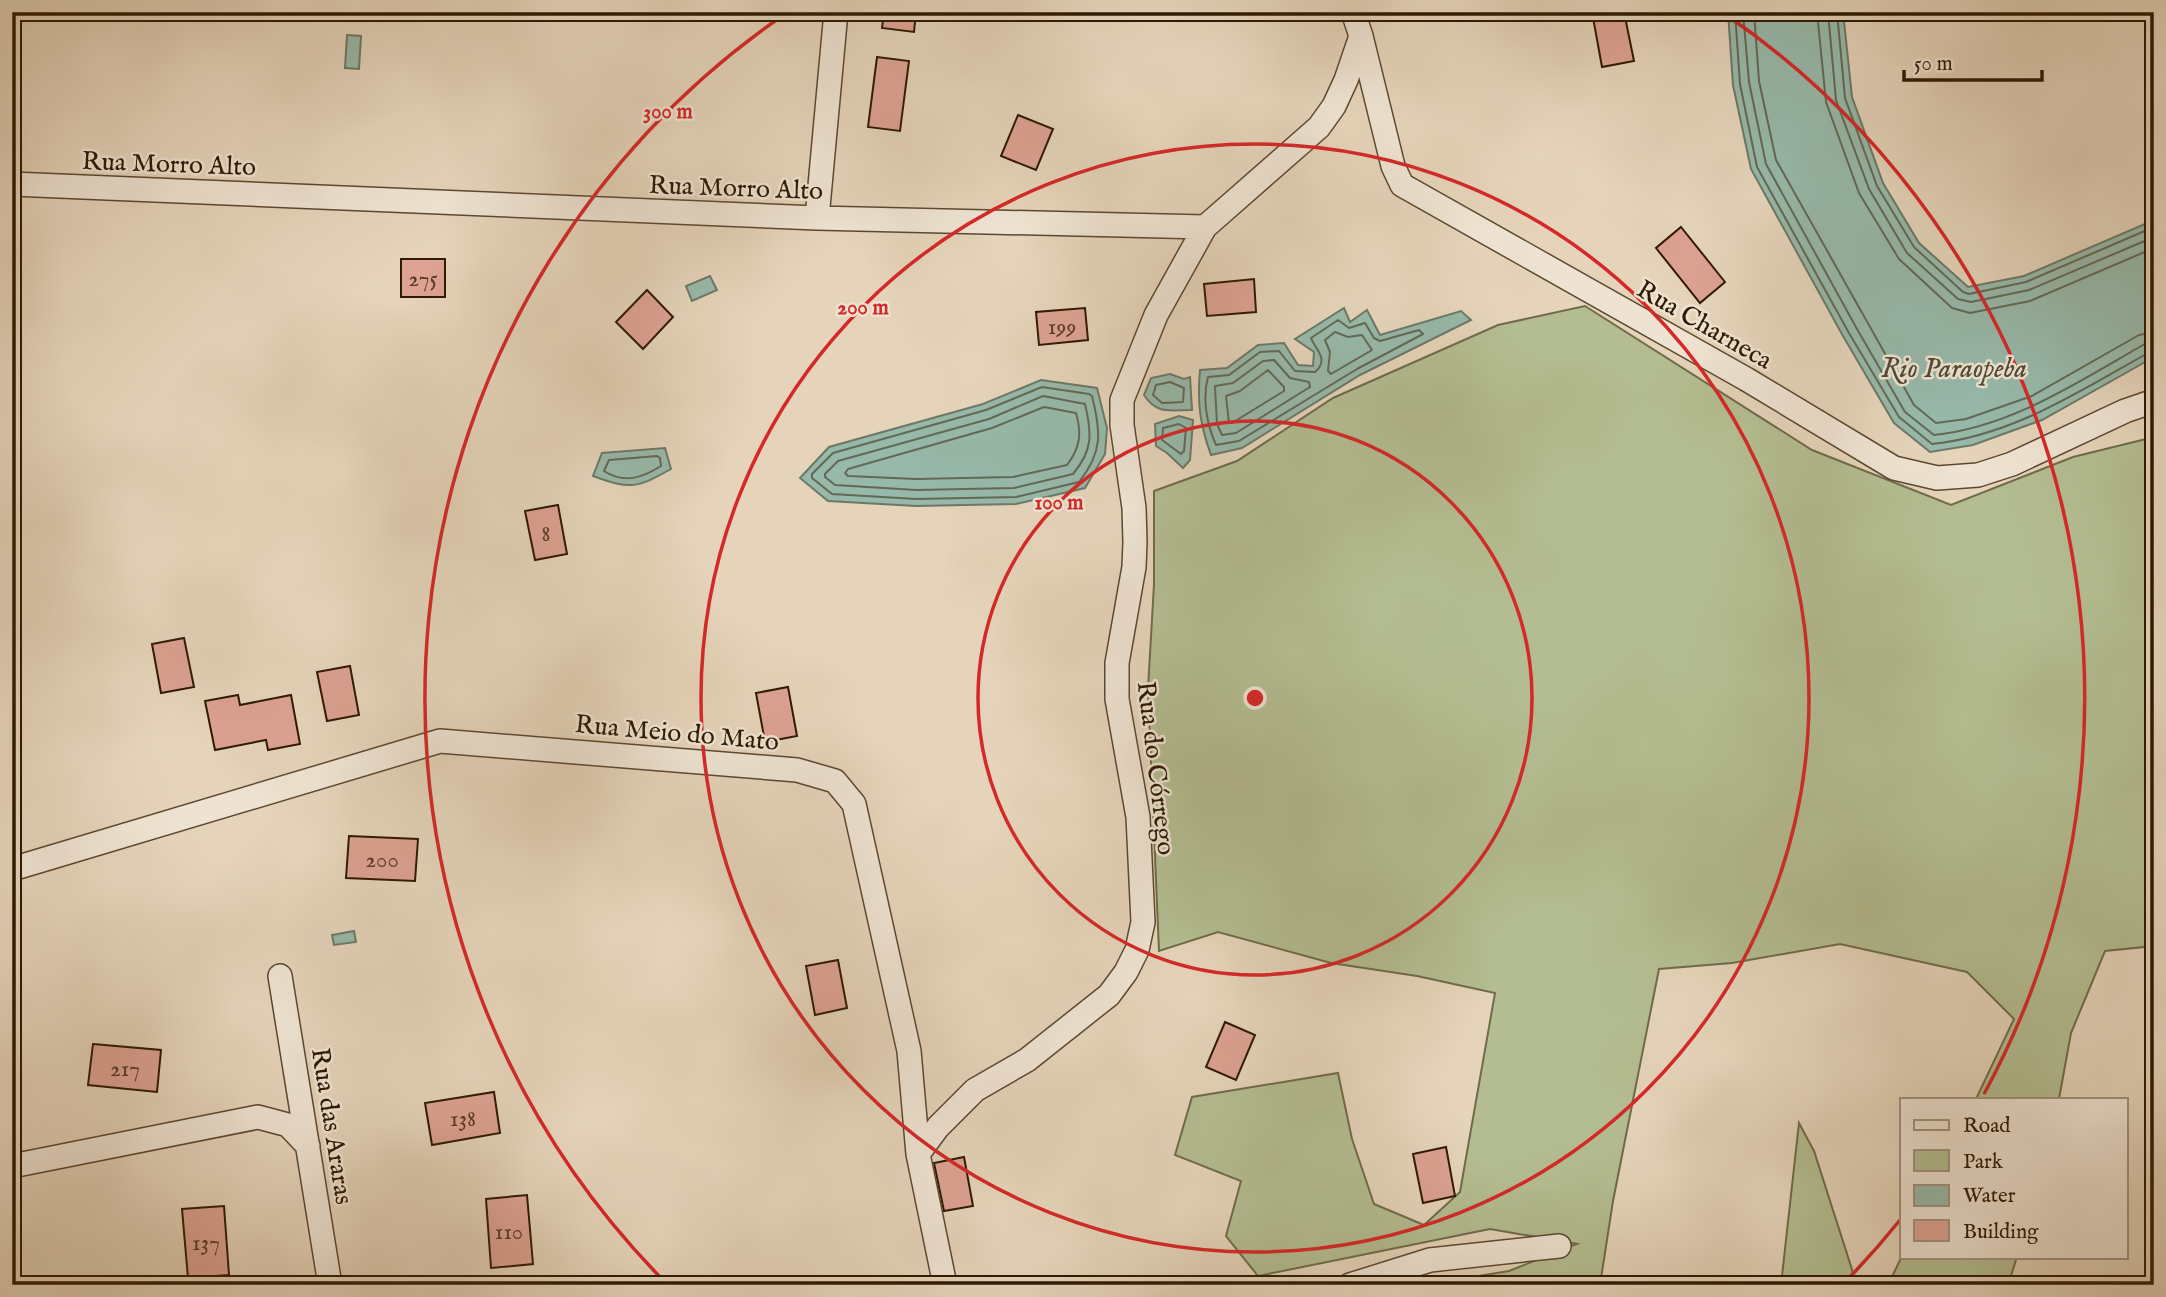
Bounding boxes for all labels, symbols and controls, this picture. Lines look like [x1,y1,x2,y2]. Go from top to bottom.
scale bar [1904,38,2042,82]
text: 50 m [1914,51,1953,78]
text: 300 m [643,99,693,126]
street label: Rua Morro Alto [81,145,257,184]
street label: Rua Morro Alto [648,169,824,208]
house number: 275 [408,265,438,294]
street label: Rua Charneca [1630,273,1779,378]
text: 200 m [837,295,889,322]
house number: 199 [1048,313,1076,342]
water label: Rio Paraopeba [1881,352,2027,387]
text: 100 m [1034,490,1084,517]
house number: 8 [541,520,551,549]
street label: Rua do Córrego [1128,679,1183,857]
centre of rings [1243,686,1267,710]
street label: Rua Meio do Mato [573,708,780,759]
house number: 200 [365,846,399,875]
street label: Rua das Araras [303,1046,360,1207]
house number: 217 [110,1055,140,1084]
legend [1900,1098,2128,1258]
house number: 138 [450,1105,476,1134]
text: Road [1963,1113,2011,1140]
text: Park [1963,1149,2004,1176]
text: Water [1963,1183,2016,1210]
house number: 110 [495,1218,523,1247]
text: Building [1963,1219,2039,1246]
house number: 137 [192,1229,220,1258]

